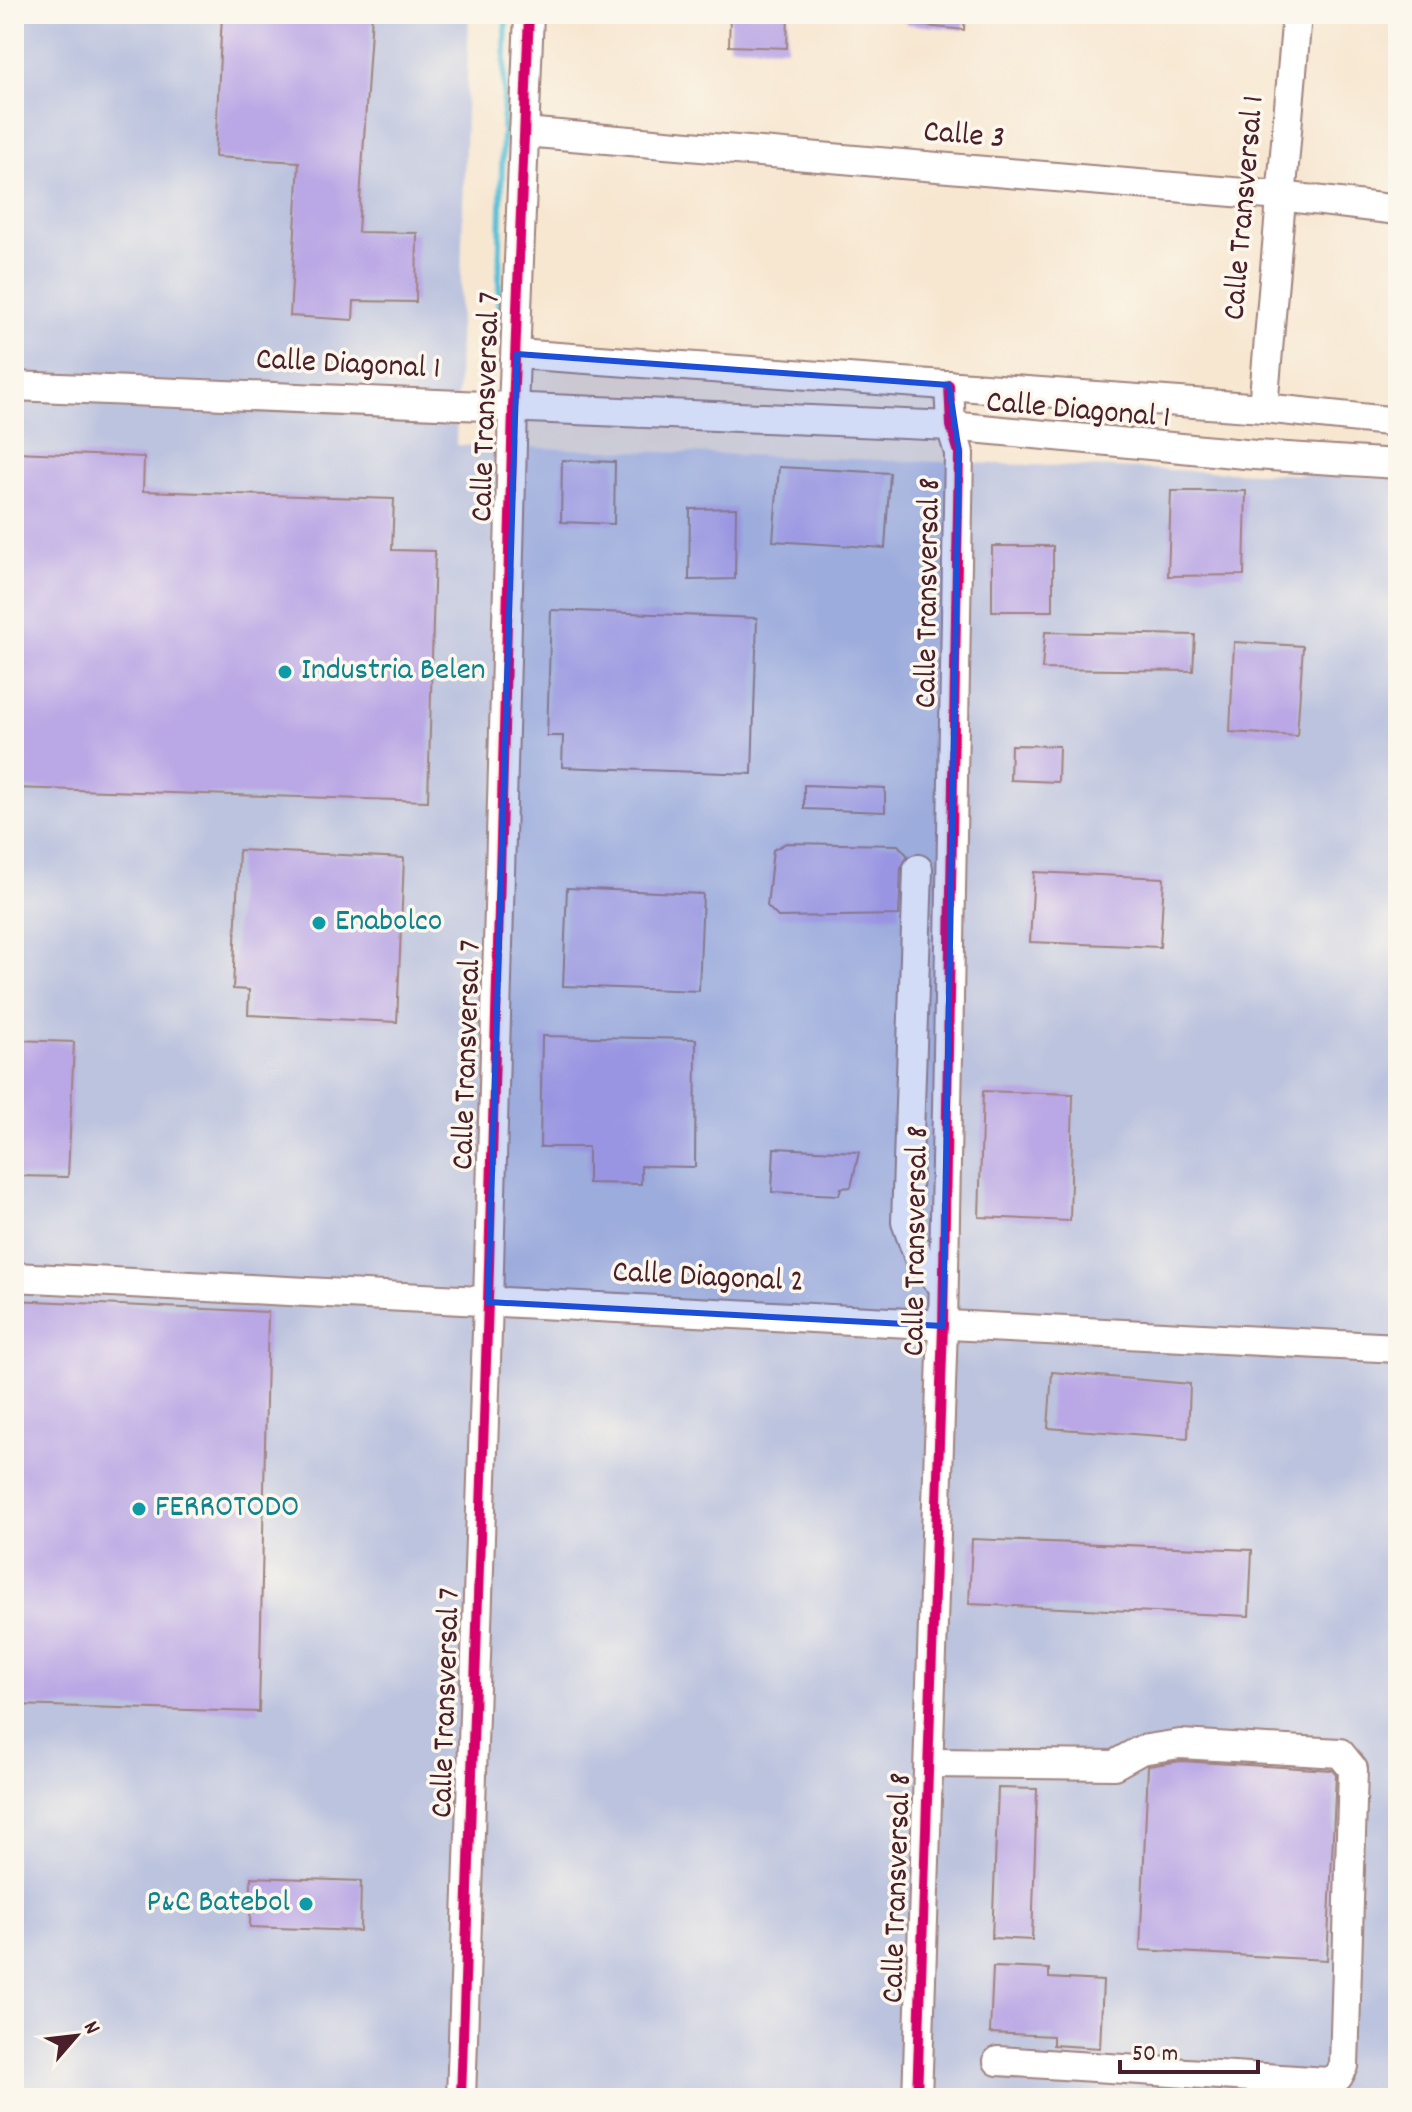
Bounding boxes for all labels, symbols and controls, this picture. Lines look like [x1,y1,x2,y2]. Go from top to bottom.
street label: Calle Transversal 1 [1213,94,1279,322]
street label: Calle 3 [921,111,1007,163]
street label: Calle Transversal 7 [461,291,515,523]
street label: Calle Diagonal 1 [255,338,441,394]
street label: Calle Diagonal 1 [984,381,1172,443]
street label: Calle Transversal 8 [905,477,955,709]
place label: Industria Belen [301,649,486,695]
marker: Industria Belen [276,663,294,681]
place label: Enabolco [335,900,442,946]
marker: Enabolco [310,914,328,932]
street label: Calle Transversal 7 [442,939,496,1171]
street label: Calle Transversal 8 [893,1125,943,1357]
street label: Calle Diagonal 2 [611,1251,805,1307]
place label: FERROTODO [155,1486,299,1532]
marker: FERROTODO [130,1500,148,1518]
street label: Calle Transversal 7 [421,1587,475,1819]
street label: Calle Transversal 8 [872,1772,926,2004]
place label: P&C Batebol [146,1881,290,1927]
marker: P&C Batebol [297,1895,315,1913]
north arrow [36,1996,116,2076]
text: N [74,2016,107,2040]
scale bar [1120,2024,1258,2074]
text: 50 m [1132,2038,1178,2072]

